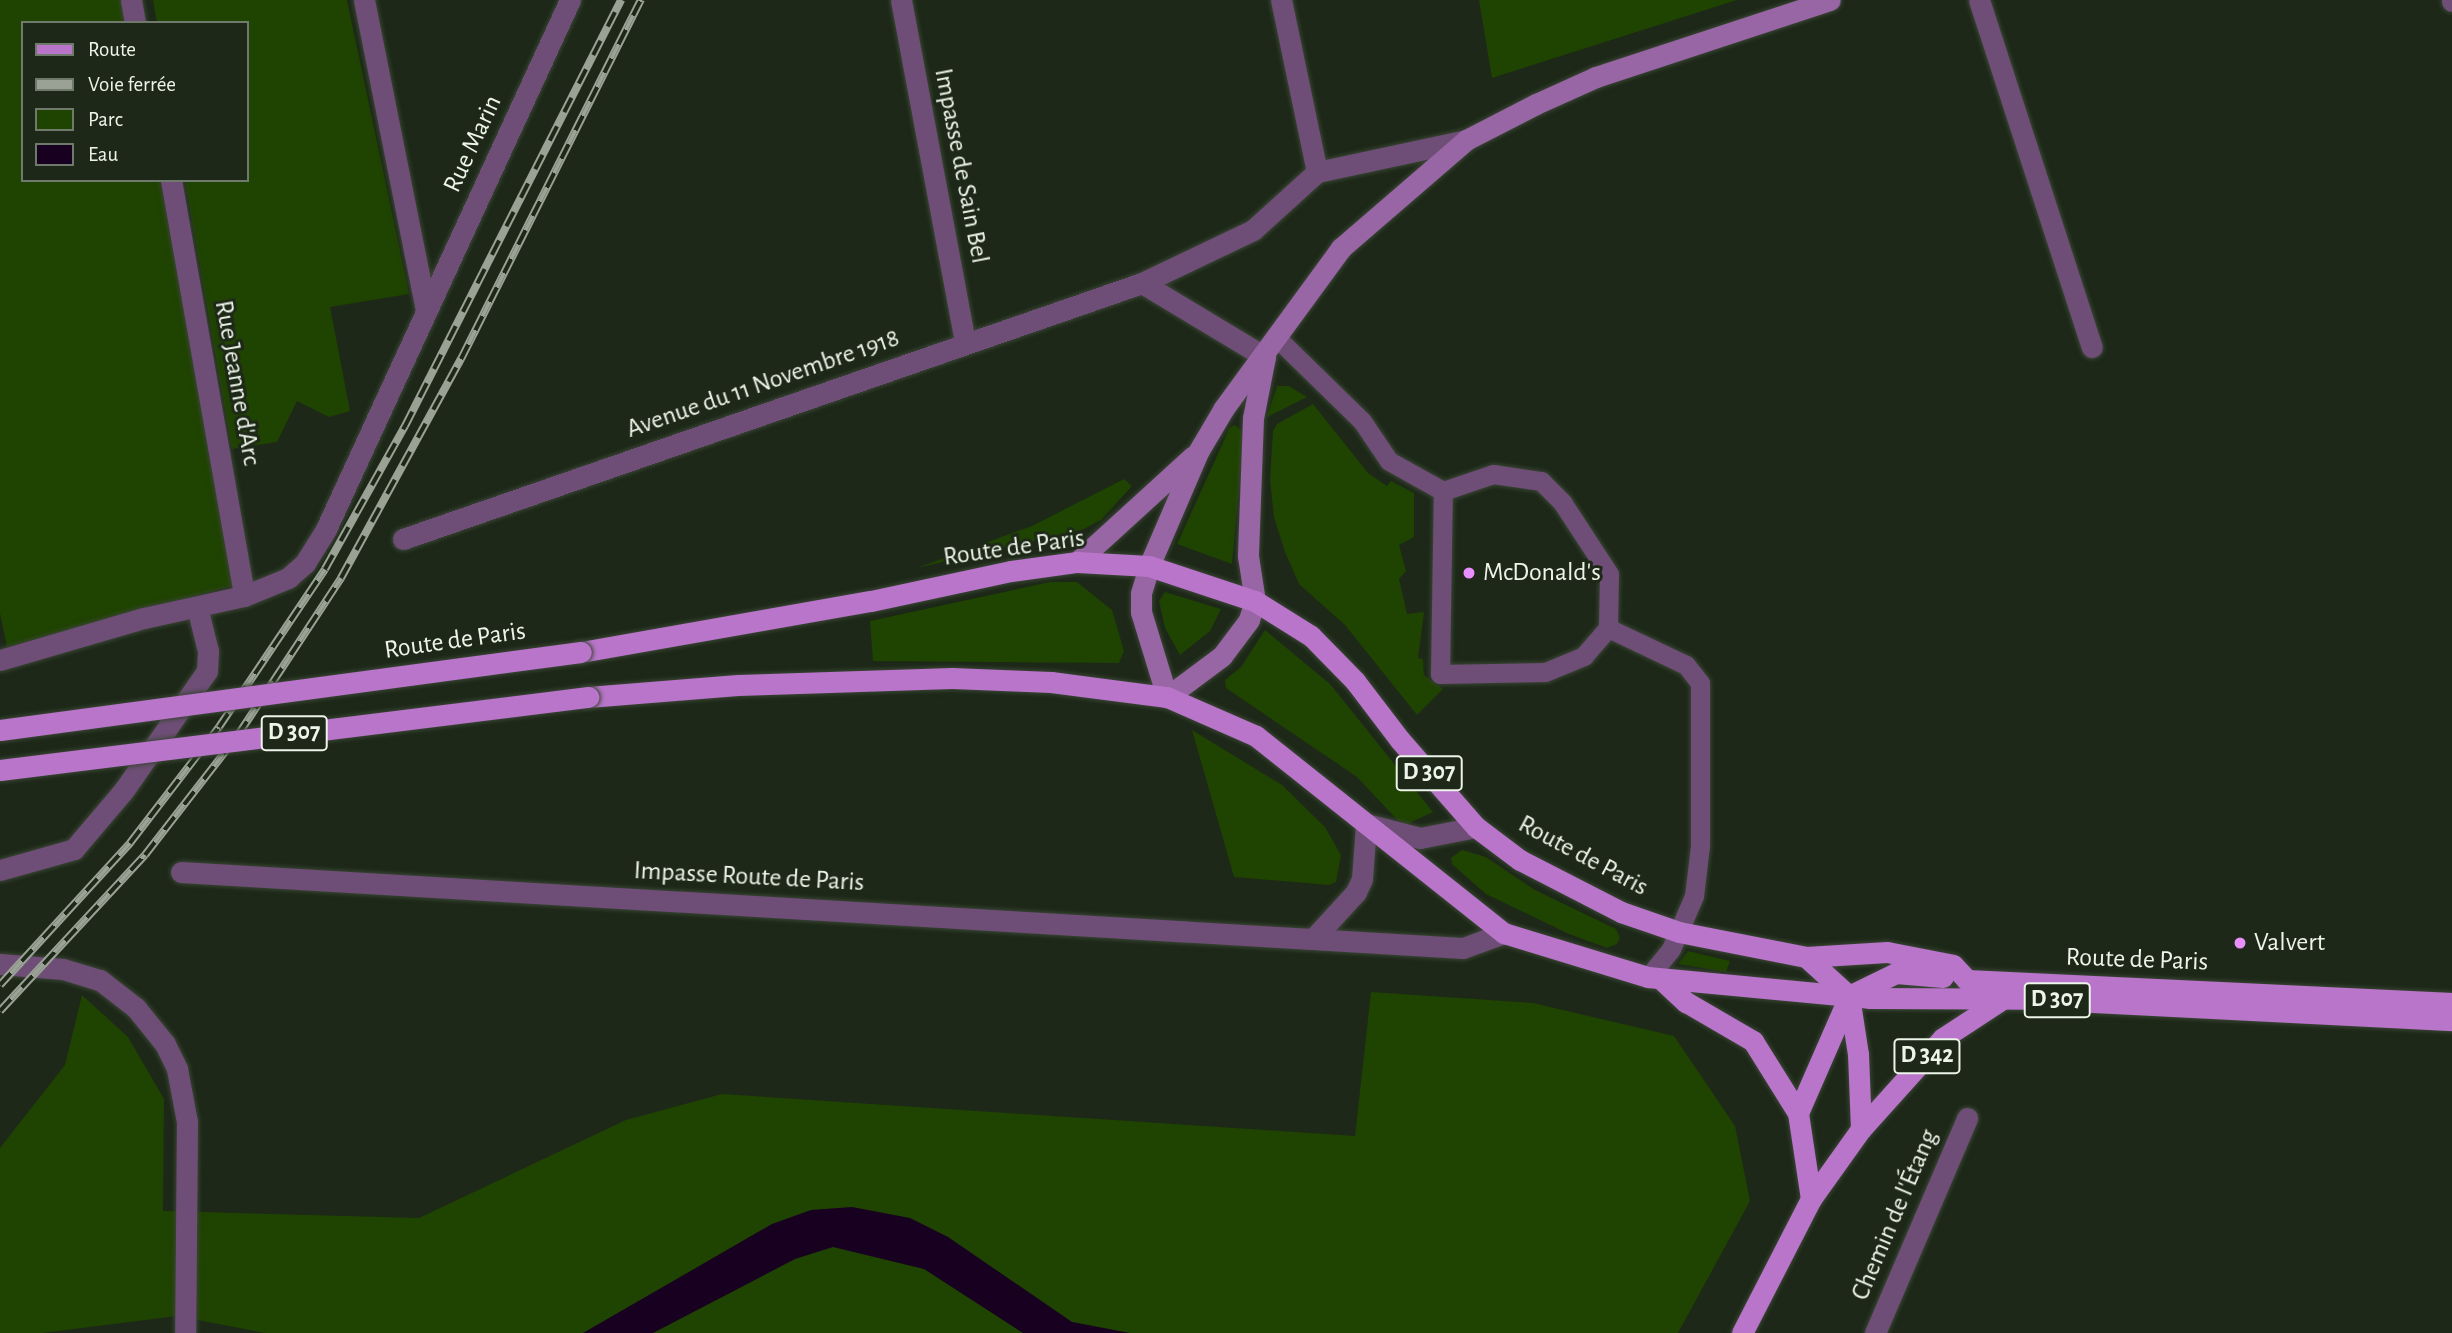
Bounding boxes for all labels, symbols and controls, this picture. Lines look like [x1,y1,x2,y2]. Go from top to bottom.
legend [21,21,248,182]
text: Route [88,39,136,60]
street label: Impasse de Sain Bel [927,66,995,266]
text: Voie ferrée [88,74,176,95]
street label: Rue Marin [437,90,509,198]
text: Parc [88,109,123,130]
text: Eau [88,144,118,165]
street label: Rue Jeanne d'Arc [207,298,267,468]
street label: Avenue du 11 Novembre 1918 [622,323,904,445]
street label: Route de Paris [941,523,1087,573]
place label: McDonald's [1483,557,1601,589]
marker: McDonald's [1461,565,1477,581]
street label: Route de Paris [382,616,528,666]
road number: D 307 [259,712,329,754]
road number: D 307 [1394,752,1464,794]
street label: Route de Paris [1513,809,1653,903]
street label: Impasse Route de Paris [633,855,865,899]
place label: Valvert [2254,927,2325,959]
marker: Valvert [2232,935,2248,951]
street label: Route de Paris [2065,942,2209,978]
road number: D 307 [2022,980,2092,1020]
road number: D 342 [1892,1036,1962,1076]
street label: Chemin de l'Étang [1845,1125,1945,1305]

